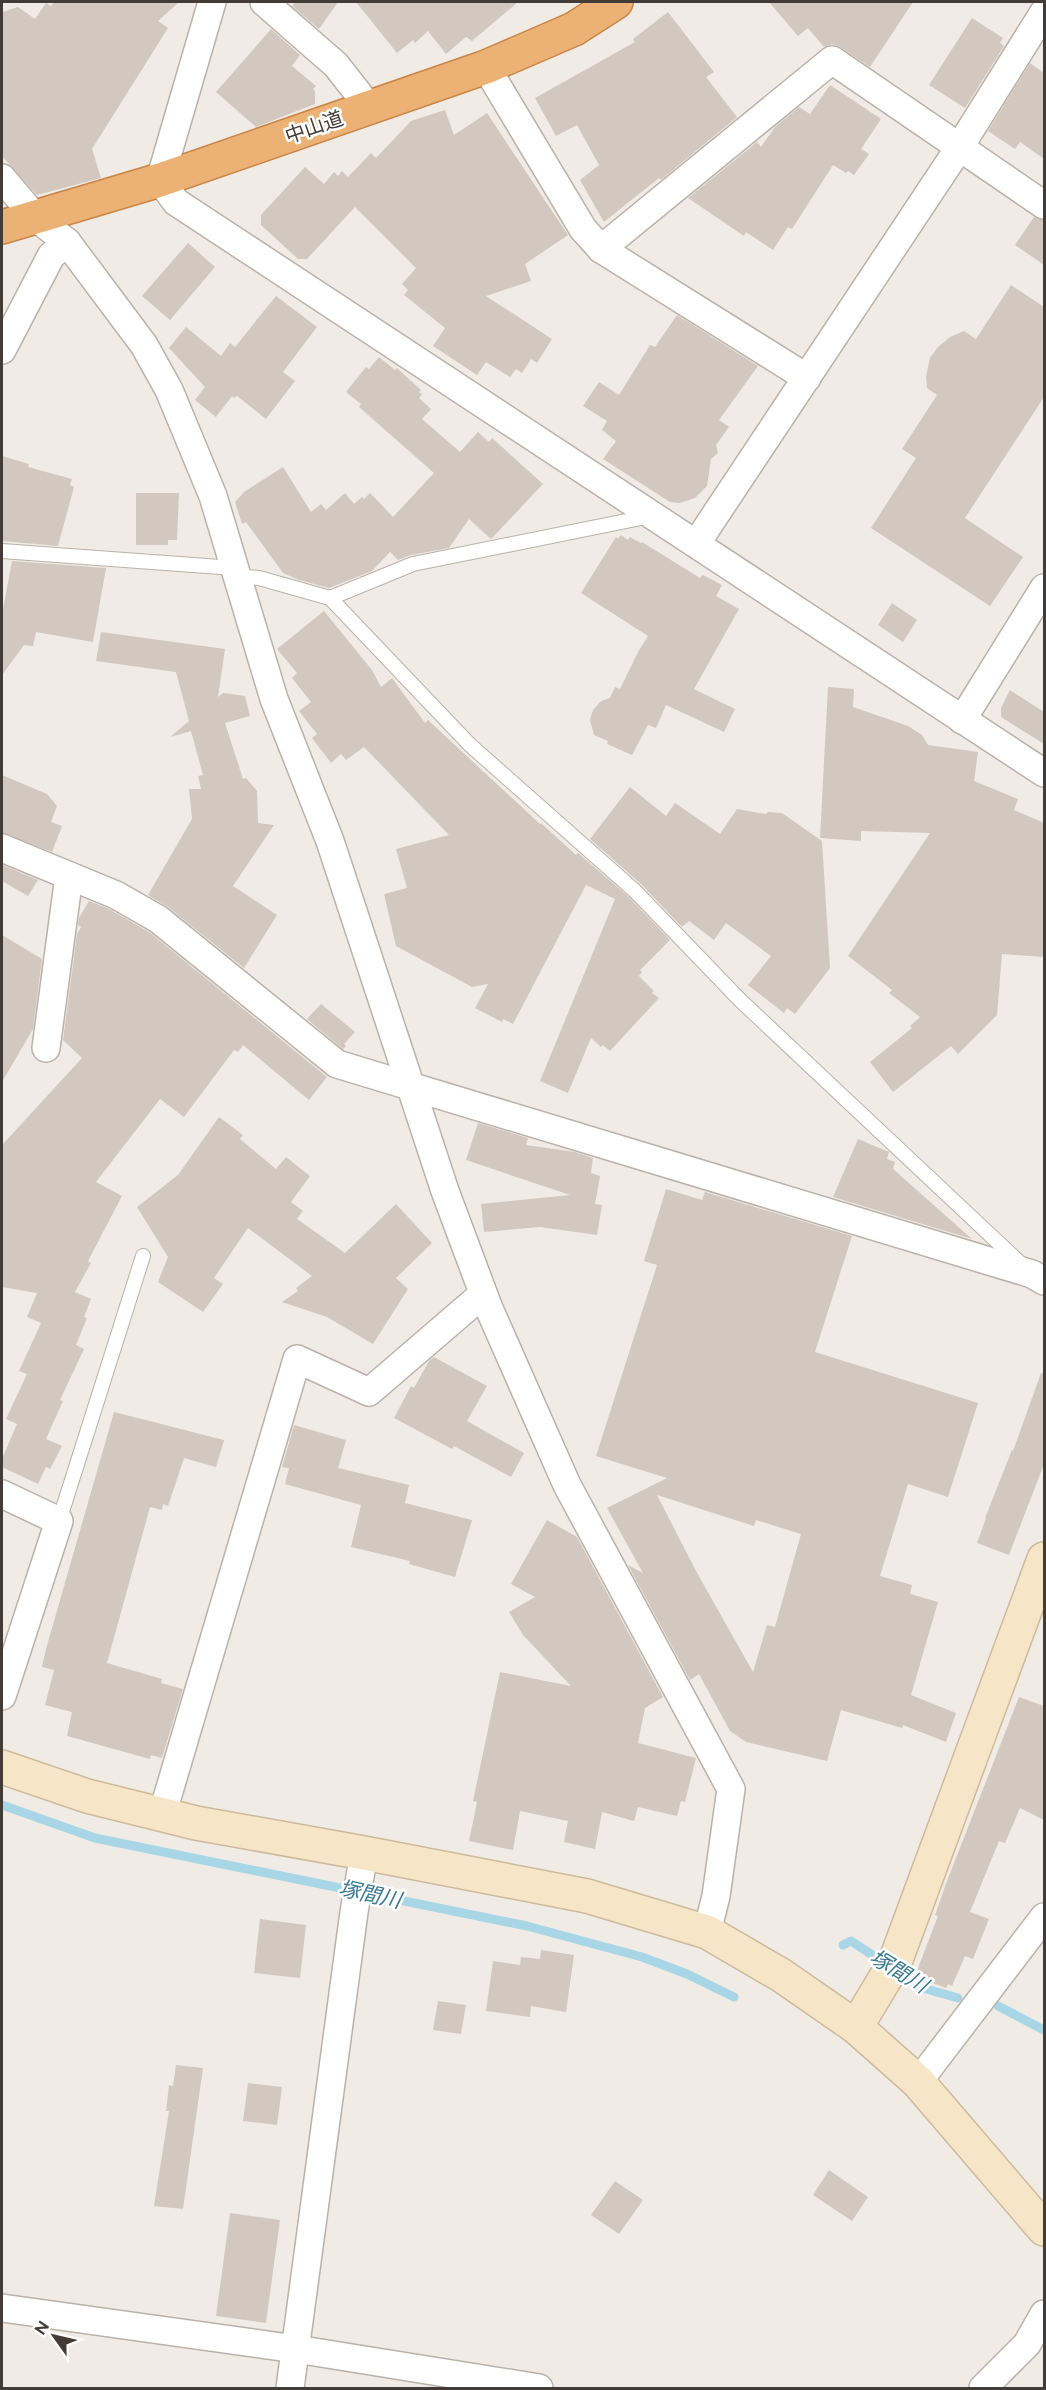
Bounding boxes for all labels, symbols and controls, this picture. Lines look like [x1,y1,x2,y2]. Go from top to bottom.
street label: 中山道 [282,106,346,148]
water label: 塚間川 [337,1875,405,1913]
water label: 塚間川 [866,1944,934,1999]
north arrow [24,2306,84,2366]
text: N [31,2318,53,2338]

